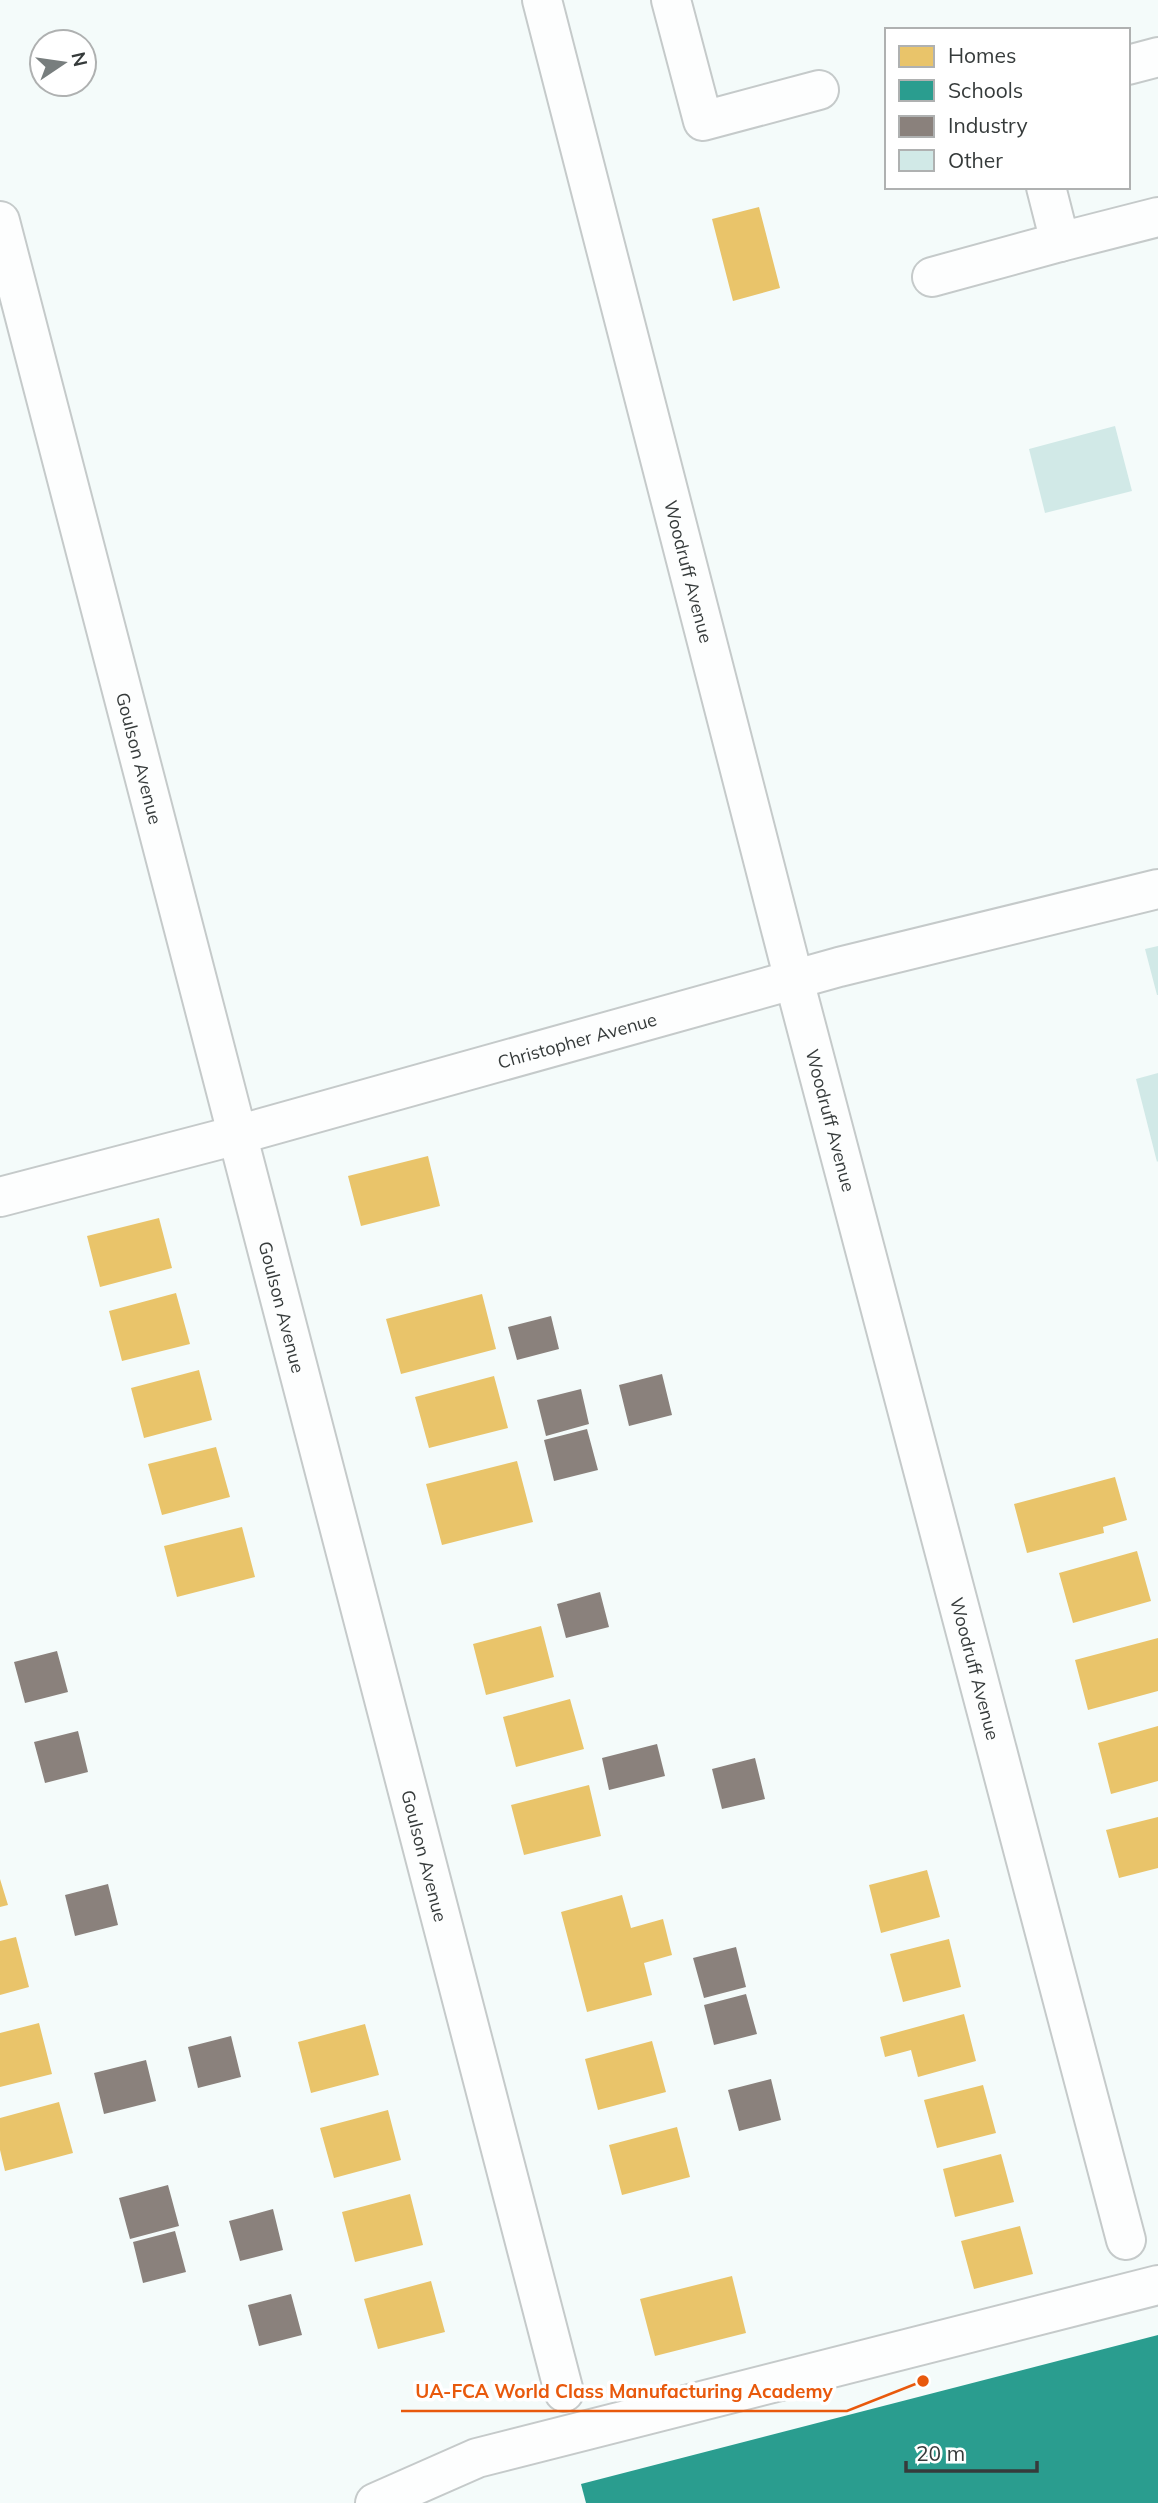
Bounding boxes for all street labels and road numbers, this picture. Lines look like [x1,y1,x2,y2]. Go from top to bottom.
street label: Woodruff Avenue [660,498,718,645]
street label: Goulson Avenue [111,690,168,827]
street label: Christopher Avenue [495,1007,659,1073]
street label: Woodruff Avenue [801,1047,861,1194]
street label: Goulson Avenue [254,1239,310,1375]
street label: Woodruff Avenue [946,1595,1005,1742]
street label: Goulson Avenue [397,1787,453,1924]

